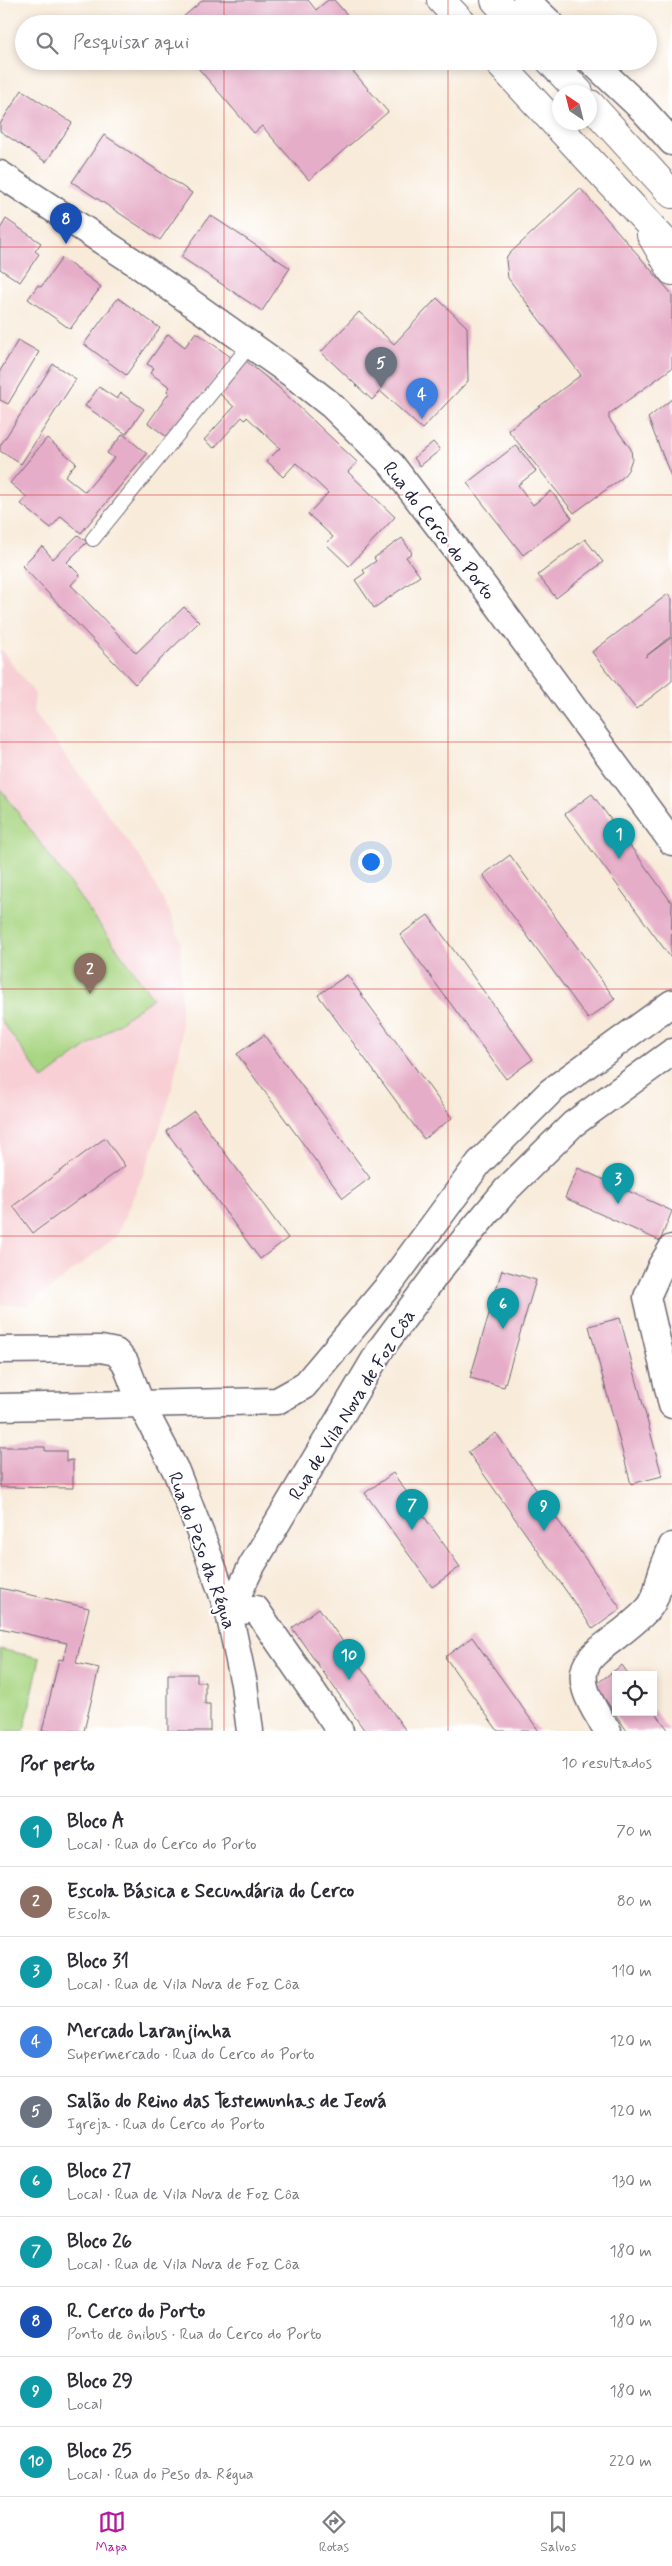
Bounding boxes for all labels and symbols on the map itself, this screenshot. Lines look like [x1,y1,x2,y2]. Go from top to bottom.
north arrow [552,85,597,130]
pin: 8 [50,203,82,244]
pin: 5 [365,347,397,388]
pin: 4 [406,378,438,419]
street label: Rua do Cerco do Porto [377,457,501,605]
pin: 1 [603,818,635,859]
your location [358,849,384,875]
pin: 2 [74,953,106,994]
pin: 3 [602,1163,634,1204]
pin: 6 [487,1288,519,1329]
street label: Rua de Vila Nova de Foz Côa [283,1305,421,1505]
street label: Rua do Peso da Régua [161,1469,242,1633]
pin: 7 [396,1489,428,1530]
pin: 9 [528,1490,560,1531]
pin: 10 [333,1639,365,1680]

